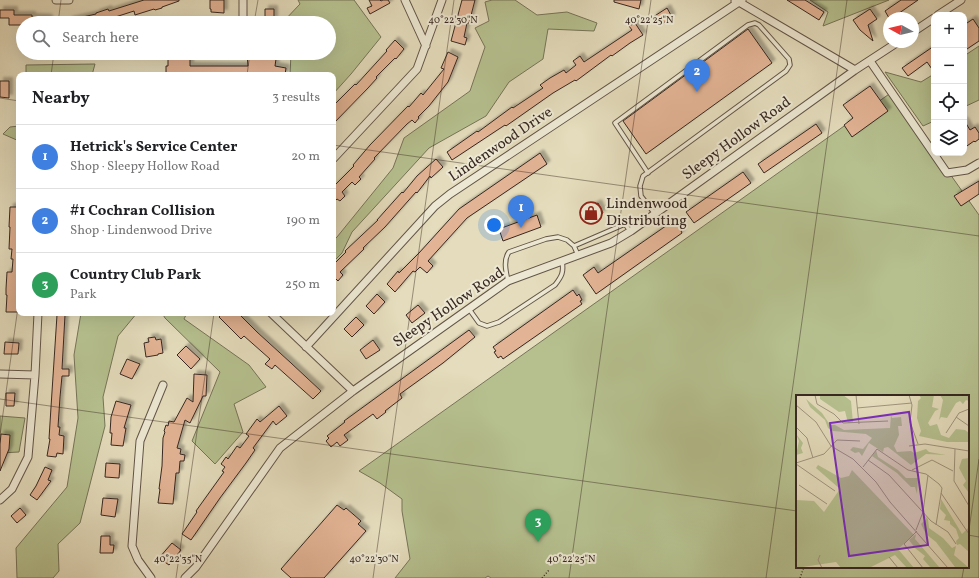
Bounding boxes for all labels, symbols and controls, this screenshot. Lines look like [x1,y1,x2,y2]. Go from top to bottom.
north arrow [883,12,919,48]
map controls [931,12,967,156]
button: + [931,12,967,48]
text: 40°22'30"N [428,13,478,27]
text: 40°22'25"N [625,13,674,27]
search box [16,16,336,60]
icon: search [30,27,52,49]
text: Search here [62,28,139,49]
button: − [931,48,967,84]
pin: 2 [684,59,710,92]
button: locate [931,84,967,120]
text: Nearby [32,87,90,110]
text: 3 results [272,89,320,107]
street label: Sleepy Hollow Road [678,92,796,186]
street label: Lindenwood Drive [445,102,557,188]
button: layers [931,120,967,156]
text: Hetrick's Service Center [70,137,237,158]
text: 1 [42,148,48,166]
text: 20 m [291,148,320,166]
text: Shop · Sleepy Hollow Road [70,158,220,176]
place label: Lindenwood Distributing [606,194,688,232]
pin: 1 [508,195,534,228]
shop icon: Lindenwood Distributing [578,200,604,226]
text: #1 Cochran Collision [70,201,215,222]
text: 2 [42,212,48,230]
text: 190 m [286,212,320,230]
your location [484,215,504,235]
text: Shop · Lindenwood Drive [70,222,212,240]
street label: Sleepy Hollow Road [389,263,509,353]
text: Country Club Park [70,265,201,286]
text: 3 [42,276,48,294]
text: 250 m [285,276,320,294]
text: Park [70,286,97,304]
inset map [796,395,969,568]
pin: 3 [525,509,551,542]
text: 40°22'35"N [154,552,203,566]
text: 40°22'30"N [349,552,399,566]
text: 40°22'25"N [547,552,596,566]

